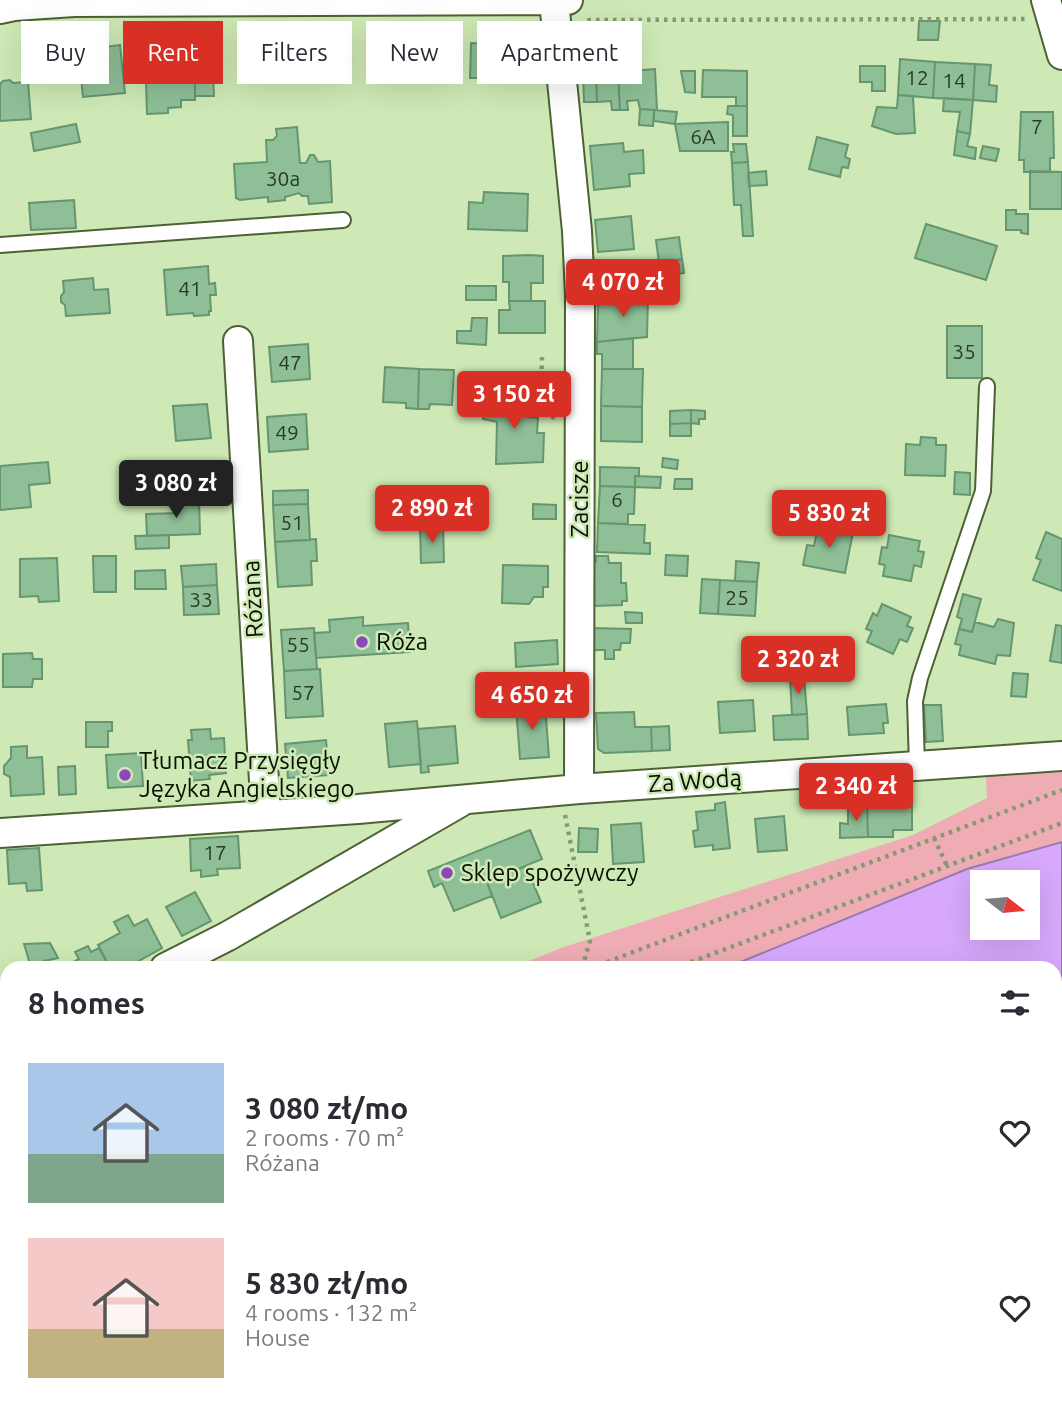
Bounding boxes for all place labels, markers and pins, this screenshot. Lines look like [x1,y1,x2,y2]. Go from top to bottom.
pin: 4 070 zł [551,260,695,319]
pin: 3 150 zł [442,372,586,431]
pin: 3 080 zł [104,461,248,520]
pin: 2 890 zł [360,486,504,545]
pin: 5 830 zł [757,490,901,550]
place label: Róża [376,628,428,655]
marker: Róża [354,634,370,650]
pin: 2 320 zł [726,636,870,696]
pin: 4 650 zł [460,672,604,732]
place label: Tłumacz Przysięgły Języka Angielskiego [139,747,355,802]
pin: 2 340 zł [784,764,928,823]
marker: Tłumacz Przysięgły Języka Angielskiego [117,767,133,783]
place label: Sklep spożywczy [461,859,639,886]
marker: Sklep spożywczy [439,865,455,881]

